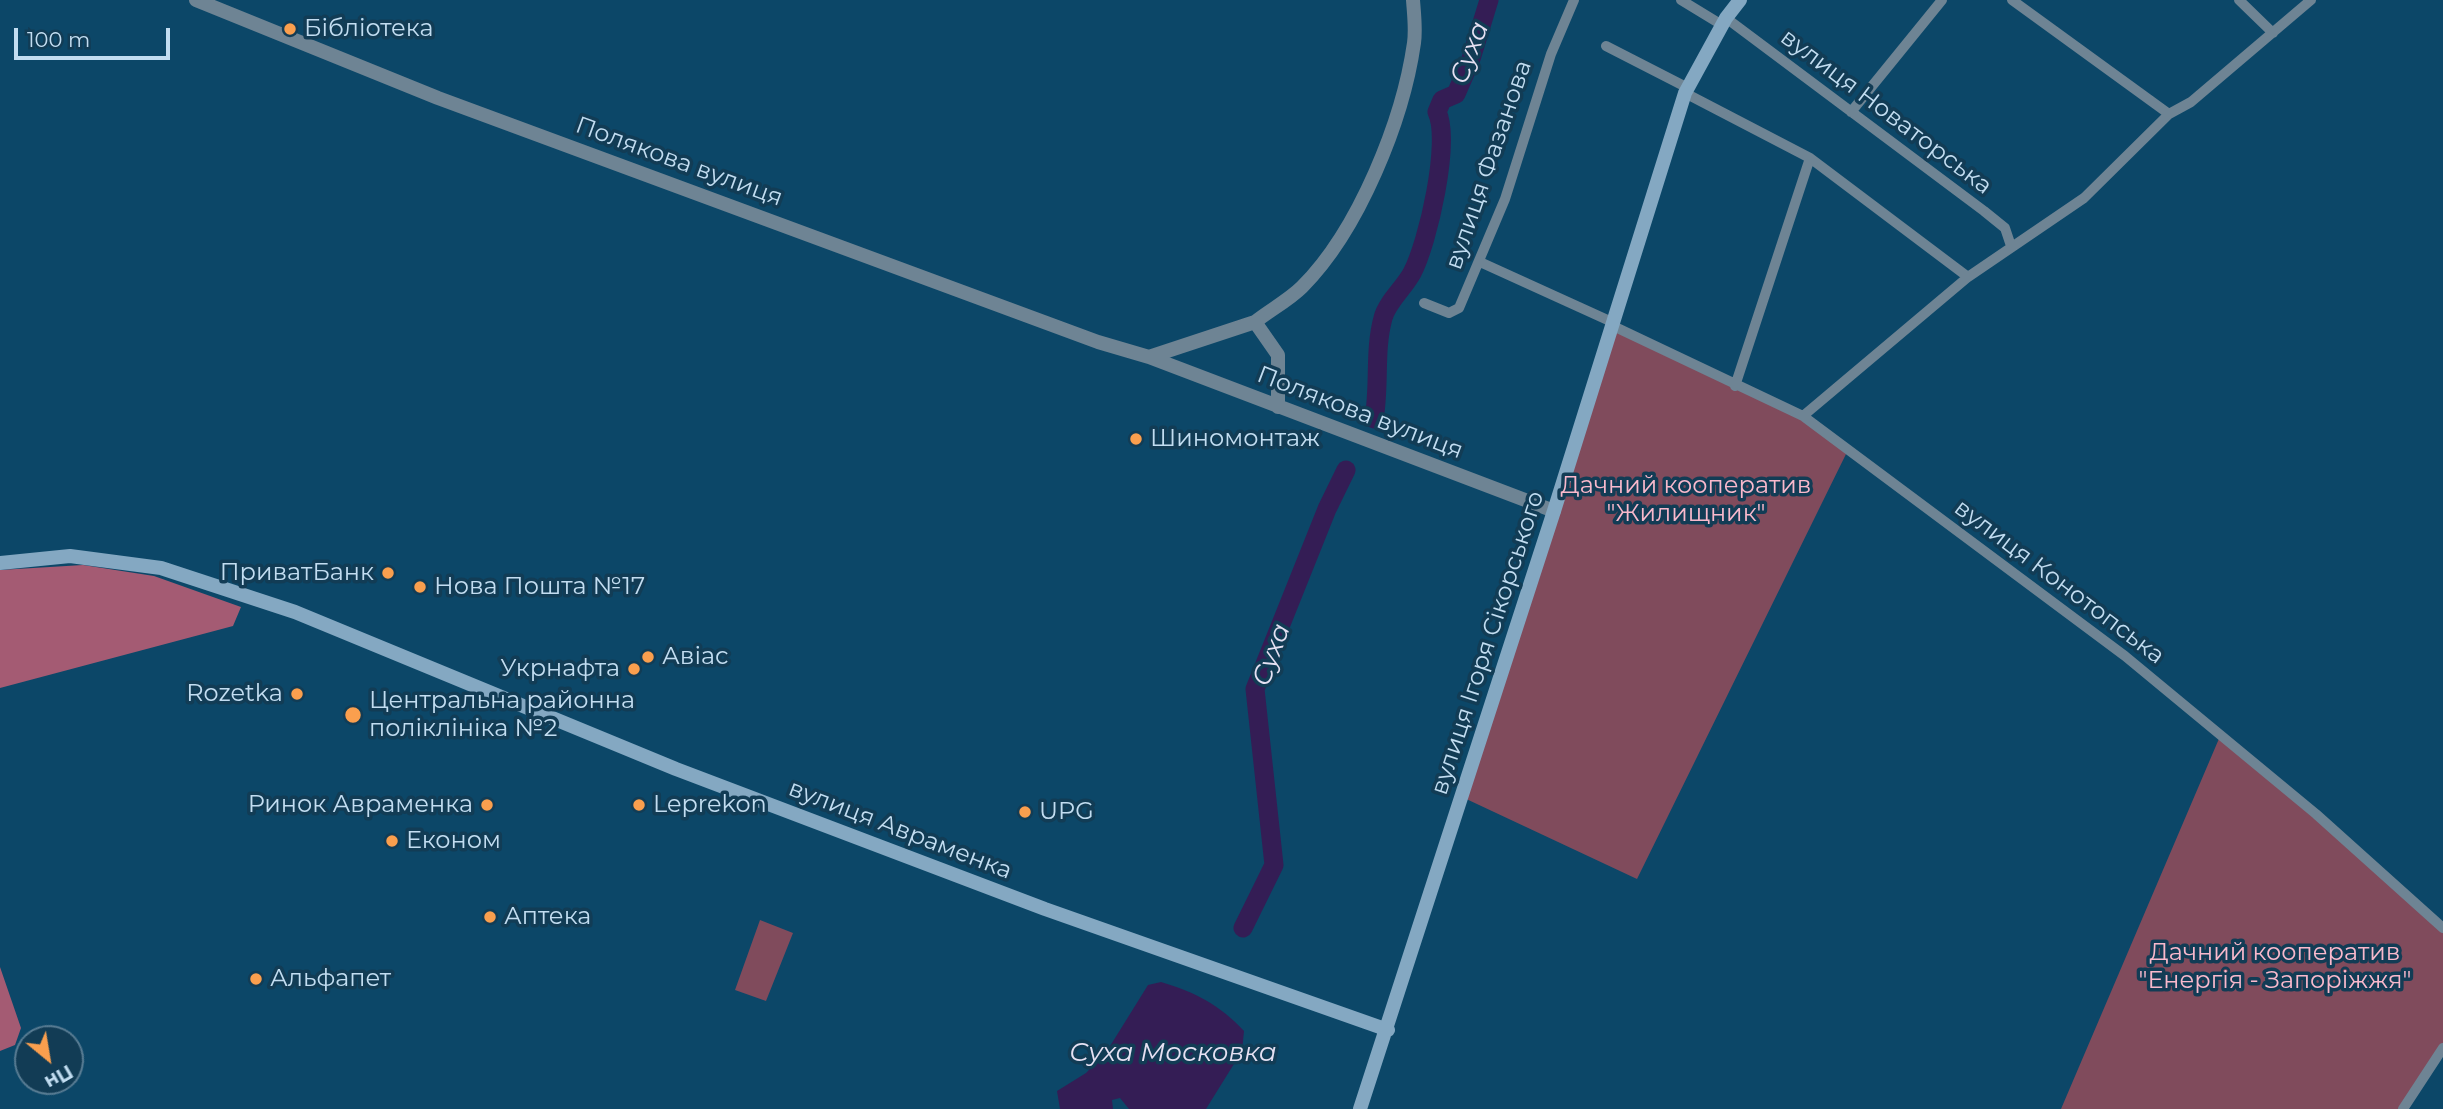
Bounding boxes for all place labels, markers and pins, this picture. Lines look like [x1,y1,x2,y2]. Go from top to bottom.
place label: Бібліотека [304,15,434,43]
marker: Бібліотека [282,21,298,37]
place label: Шиномонтаж [1150,425,1320,453]
marker: Шиномонтаж [1128,431,1144,447]
place label: ПриватБанк [220,559,374,587]
marker: ПриватБанк [380,565,396,581]
place label: Нова Пошта №17 [434,573,645,601]
marker: Нова Пошта №17 [412,579,428,595]
place label: Авіас [662,643,729,671]
marker: Авіас [640,649,656,665]
place label: Укрнафта [500,655,620,683]
marker: Укрнафта [626,661,642,677]
place label: Rozetka [186,680,283,708]
marker: Rozetka [289,686,305,702]
place label: Центральна районна поліклініка №2 [369,687,635,743]
marker: Центральна районна поліклініка №2 [343,705,363,725]
place label: Ринок Авраменка [248,791,473,819]
place label: Leprekon [653,791,767,819]
marker: Ринок Авраменка [479,797,495,813]
marker: Leprekon [631,797,647,813]
place label: UPG [1039,798,1094,826]
marker: UPG [1017,804,1033,820]
place label: Економ [406,827,501,855]
marker: Економ [384,833,400,849]
place label: Аптека [504,903,591,931]
marker: Аптека [482,909,498,925]
place label: Альфапет [270,965,391,993]
marker: Альфапет [248,971,264,987]

